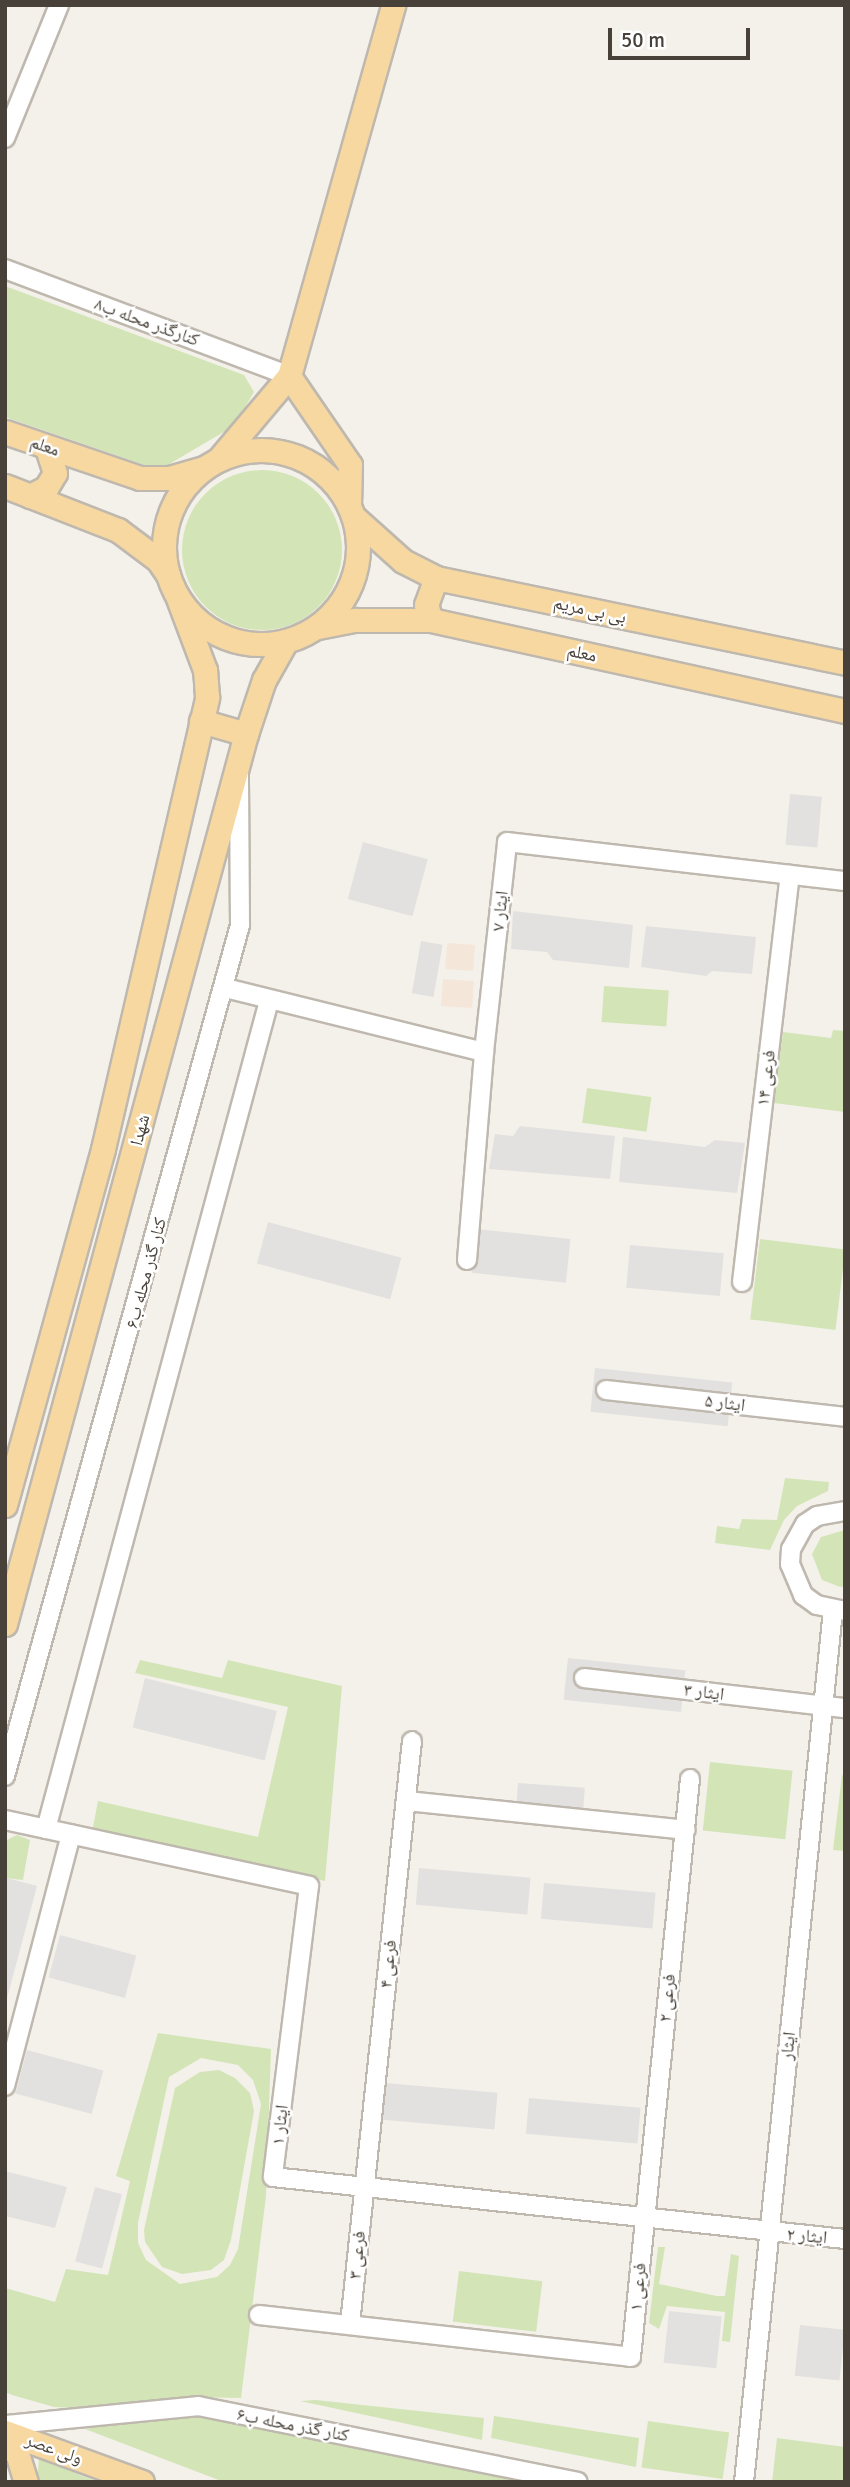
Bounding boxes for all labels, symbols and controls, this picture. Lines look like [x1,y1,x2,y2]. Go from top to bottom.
scale bar [612,14,754,58]
text: 50 m [621,27,665,53]
street label: کنارگذر محله ب۸ [92,293,202,351]
street label: معلم [28,431,62,461]
street label: بی بی مریم [552,592,628,628]
street label: معلم [565,639,599,667]
street label: ایثار ۷ [487,890,513,932]
street label: فرعی ۱۴ [752,1049,780,1107]
street label: شهدا [125,1112,155,1148]
street label: کنار گذر محله ب۶ [121,1215,171,1331]
street label: ایثار ۵ [704,1390,746,1416]
street label: ایثار ۳ [683,1679,725,1705]
street label: فرعی ۴ [375,1939,401,1989]
street label: فرعی ۲ [654,1973,680,2023]
street label: ایثار [776,2031,800,2061]
street label: ایثار ۱ [267,2104,293,2146]
street label: ایثار ۲ [786,2223,828,2249]
street label: فرعی ۳ [344,2230,370,2280]
street label: فرعی ۱ [625,2262,651,2312]
street label: کنار گذر محله ب۶ [235,2404,351,2446]
street label: ولی عصر [23,2429,85,2469]

